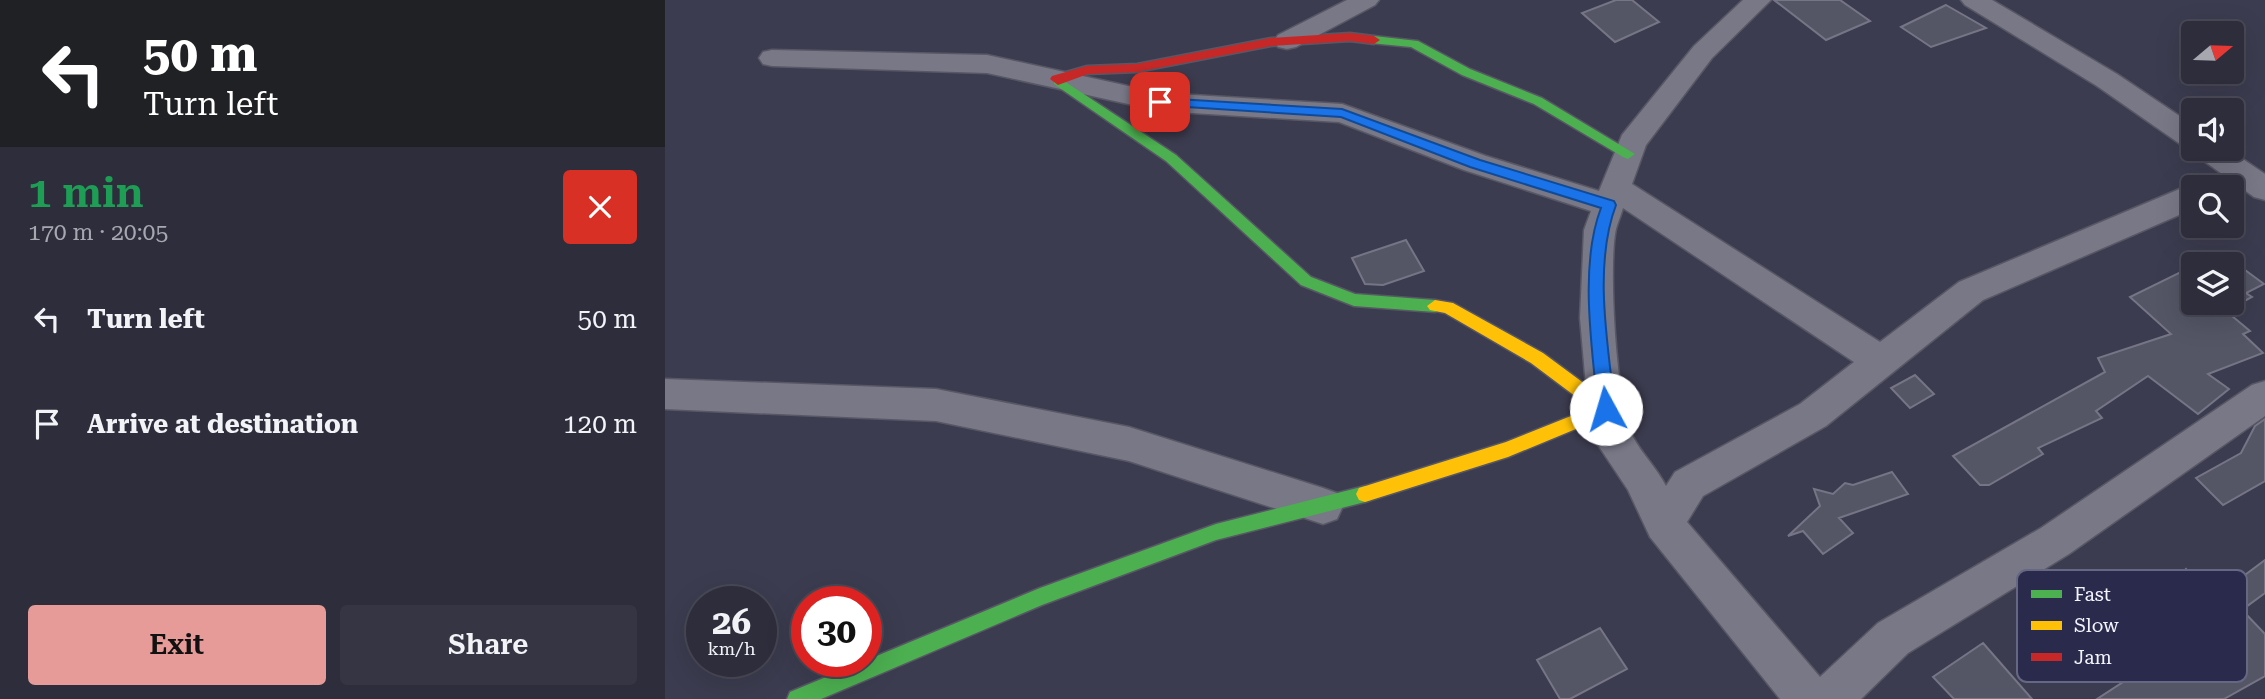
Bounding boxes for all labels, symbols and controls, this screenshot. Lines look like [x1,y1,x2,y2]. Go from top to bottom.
north arrow [2181,21,2243,84]
map controls [2181,21,2244,315]
text: 50 m [143,26,258,83]
icon: left [28,28,119,119]
pin [1130,72,1190,132]
icon: arrive [1141,83,1179,121]
text: Turn left [143,85,278,123]
button: sound [2181,98,2244,161]
text: 1 min [28,168,144,217]
button: close [563,170,637,244]
button: search [2181,175,2244,238]
text: 170 m · 20:05 [28,219,168,246]
button: layers [2181,252,2244,315]
icon: left [28,300,66,338]
text: Turn left [87,304,205,334]
text: 50 m [578,304,637,334]
position arrow [1569,372,1643,446]
icon: arrive [28,405,66,443]
text: Arrive at destination [87,409,358,439]
text: 120 m [563,409,637,439]
legend [2017,570,2247,682]
text: Fast [2074,583,2111,606]
speed limit sign: 30 [791,586,882,677]
text: 26 [712,602,751,643]
button: Exit [28,605,326,685]
button: Share [340,605,637,685]
text: Slow [2074,614,2119,637]
text: km/h [707,638,756,659]
text: Jam [2074,646,2112,669]

